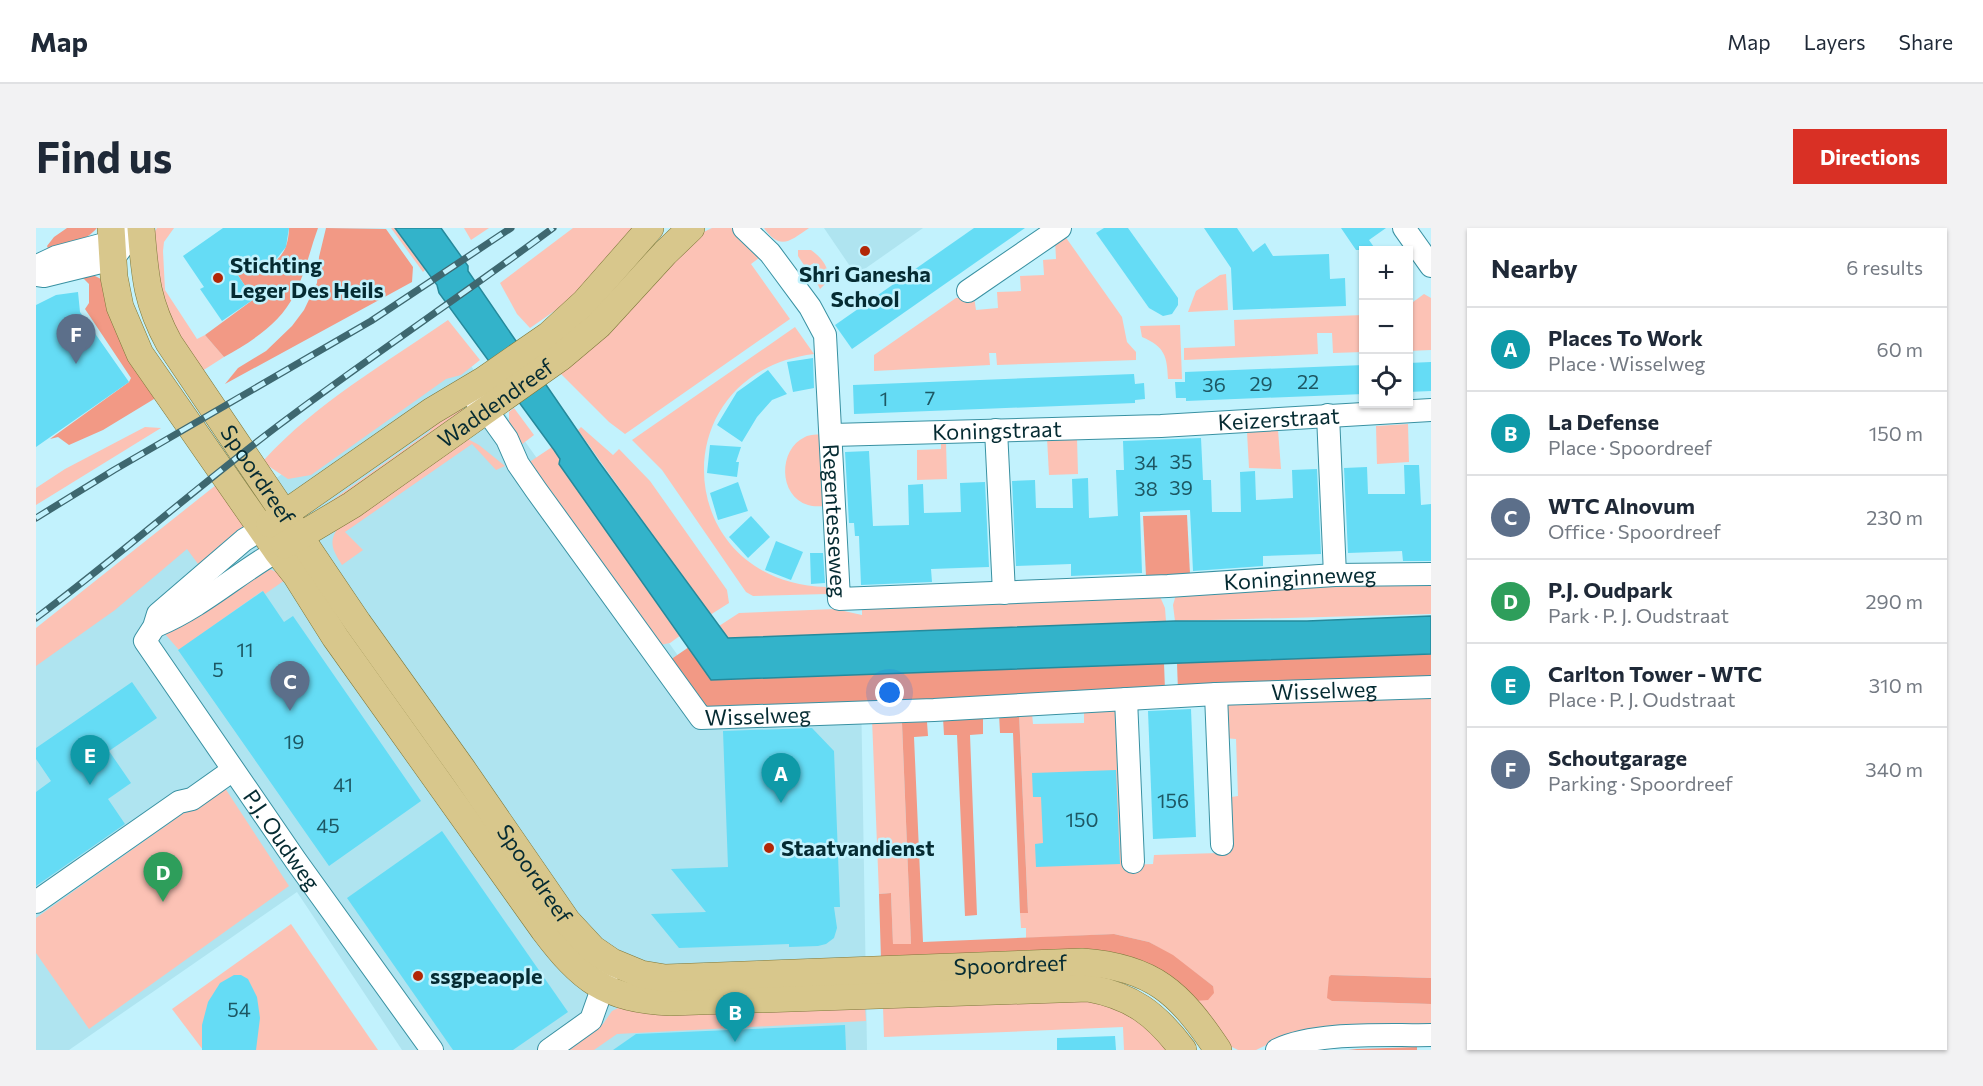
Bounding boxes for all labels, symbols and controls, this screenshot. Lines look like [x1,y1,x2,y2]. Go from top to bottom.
text: Map [30,24,88,58]
text: Map [1727,29,1771,54]
text: Layers [1804,29,1866,54]
text: Share [1899,29,1953,54]
button: Directions [1793,129,1947,184]
text: Find us [36,130,172,182]
marker: Shri Ganesha School [858,244,872,258]
map controls [1359,246,1413,408]
button: + [1359,246,1413,300]
place label: Stichting Leger Des Heils [230,251,384,303]
text: Nearby [1491,252,1578,283]
text: 6 results [1846,255,1923,279]
place label: Shri Ganesha School [799,260,931,312]
marker: Stichting Leger Des Heils [211,271,225,285]
button: − [1359,300,1413,354]
pin: F [56,314,96,364]
text: Places To Work [1548,324,1703,351]
text: A [1503,337,1518,361]
text: 60 m [1877,337,1923,361]
text: Place · Wisselweg [1548,351,1705,375]
street label: Waddendreef [432,353,559,453]
button: locate [1359,354,1413,408]
house number: 22 [1297,369,1319,393]
house number: 29 [1249,371,1273,395]
house number: 36 [1202,372,1226,396]
house number: 7 [925,385,935,409]
house number: 1 [880,386,888,410]
street label: Keizerstraat [1217,401,1340,436]
text: La Defense [1548,408,1659,435]
street label: Koningstraat [932,415,1062,445]
street label: Spoordreef [215,419,301,529]
text: B [1504,421,1517,445]
text: 150 m [1869,421,1923,445]
text: Place · Spoordreef [1548,435,1712,459]
street label: Regentesseweg [818,443,853,598]
house number: 35 [1170,449,1192,473]
house number: 34 [1134,450,1158,474]
house number: 39 [1169,475,1193,499]
house number: 38 [1134,476,1158,500]
text: WTC Alnovum [1548,492,1695,519]
text: C [1504,505,1517,529]
text: 230 m [1866,505,1923,529]
text: Office · Spoordreef [1548,519,1721,543]
street label: Koninginneweg [1223,561,1377,595]
text: P.J. Oudpark [1548,576,1673,603]
text: D [1503,589,1518,613]
text: 290 m [1865,589,1923,613]
text: Park · P. J. Oudstraat [1548,603,1729,627]
house number: 11 [236,637,254,661]
house number: 5 [212,657,224,681]
text: Carlton Tower - WTC [1548,660,1762,687]
pin: C [270,662,310,711]
text: E [1505,673,1516,697]
text: 310 m [1869,673,1923,697]
street label: Wisselweg [1271,675,1378,705]
your location [875,678,904,707]
text: Place · P. J. Oudstraat [1548,687,1736,711]
street label: Wisselweg [704,700,811,731]
house number: 19 [284,729,304,753]
pin: E [70,736,110,785]
text: Schoutgarage [1548,744,1687,771]
pin: A [762,754,800,803]
text: F [1505,757,1516,781]
text: 340 m [1865,757,1923,781]
text: Parking · Spoordreef [1548,771,1733,795]
house number: 41 [333,772,353,796]
street label: P.J. Oudweg [238,784,326,895]
house number: 156 [1157,788,1189,812]
house number: 150 [1065,807,1099,831]
house number: 45 [316,813,340,837]
street label: Spoordreef [492,819,578,928]
place label: Staatvandienst [781,834,935,861]
marker: Staatvandienst [762,841,776,855]
pin: D [144,852,182,902]
street label: Spoordreef [953,949,1068,980]
place label: ssgpeaople [430,962,542,989]
marker: ssgpeaople [411,969,425,983]
pin: B [716,992,754,1042]
house number: 54 [227,997,251,1021]

